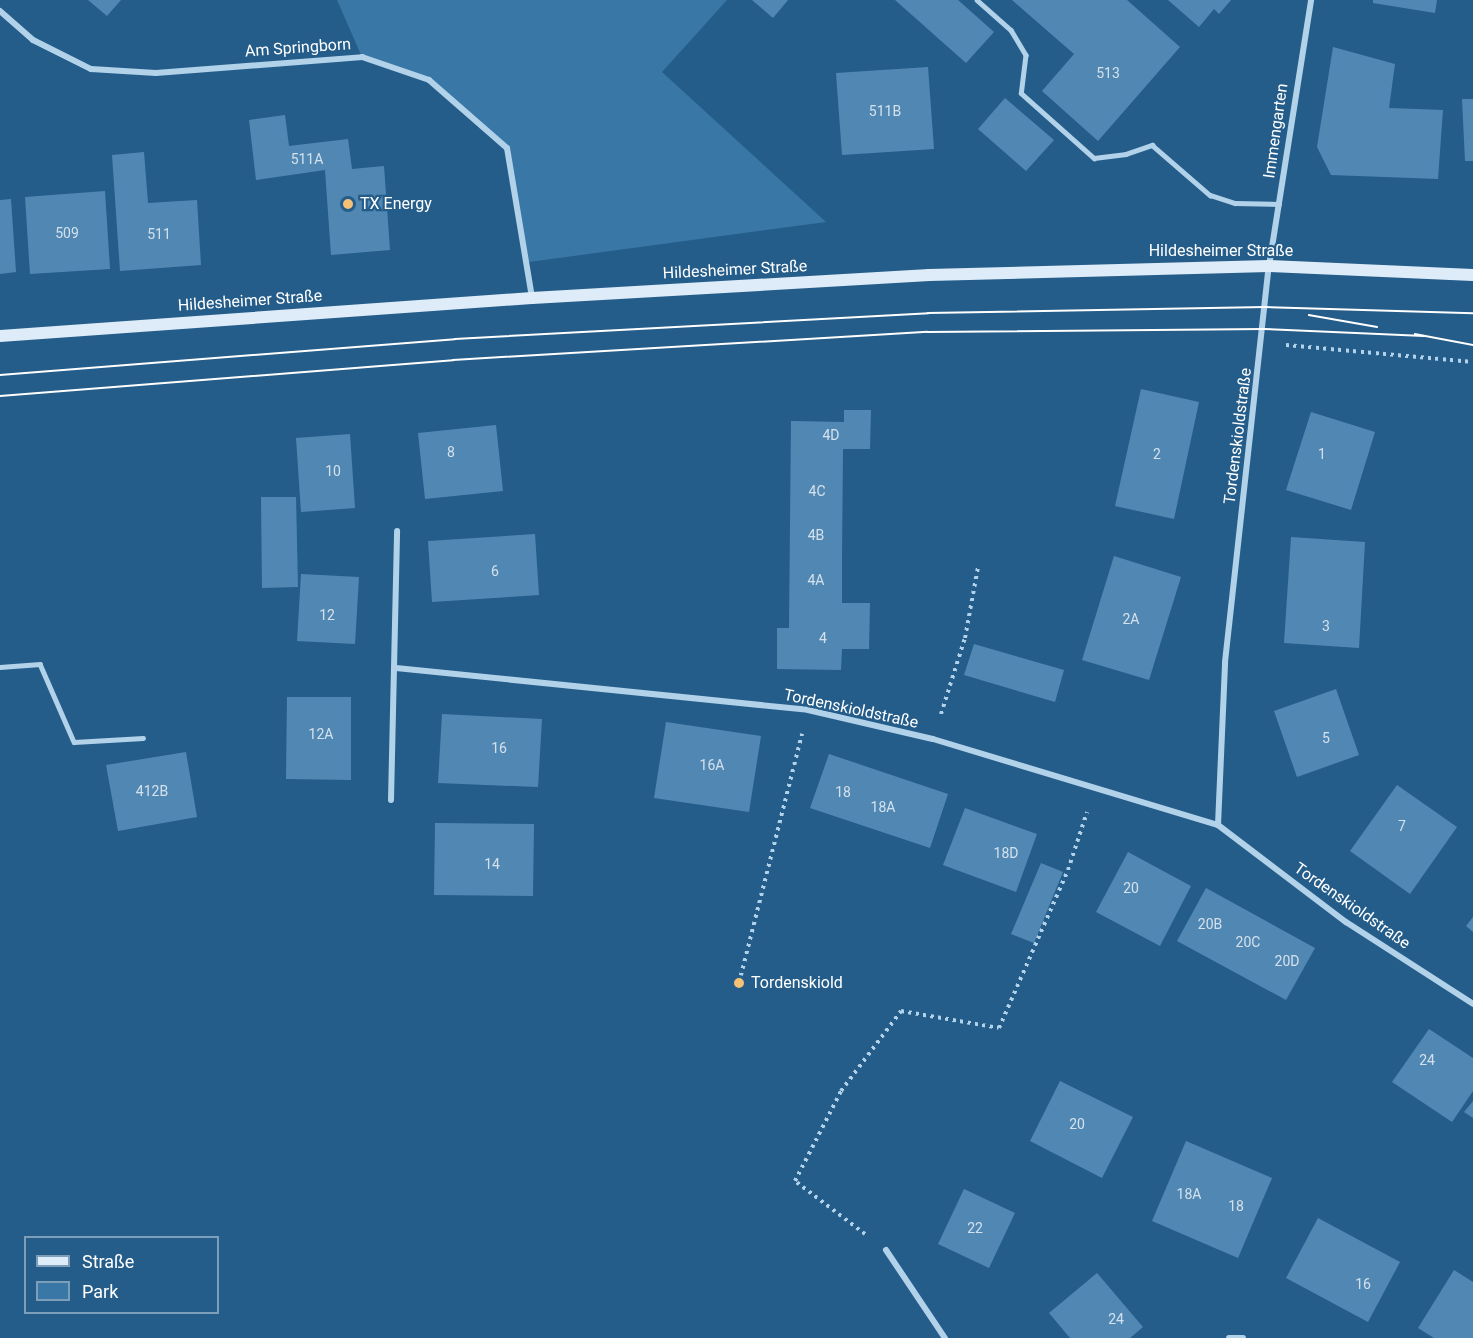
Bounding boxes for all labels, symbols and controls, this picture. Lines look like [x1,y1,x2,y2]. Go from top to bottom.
street label: Am Springborn [244,35,352,61]
house number: 513 [1096,65,1120,81]
street label: Immengarten [1260,82,1292,180]
house number: 511B [869,103,901,119]
house number: 511A [291,151,323,167]
place label: TX Energy [360,194,432,214]
marker: TX Energy [341,197,355,211]
house number: 509 [55,225,79,241]
house number: 511 [147,226,171,242]
street label: Hildesheimer Straße [1149,241,1293,261]
street label: Hildesheimer Straße [662,257,808,283]
street label: Hildesheimer Straße [177,286,323,316]
street label: Tordenskioldstraße [1220,367,1256,505]
house number: 4D [822,427,840,443]
house number: 8 [447,444,455,460]
house number: 2 [1153,446,1161,462]
house number: 1 [1318,446,1326,462]
house number: 10 [325,463,341,479]
house number: 4C [809,483,825,499]
house number: 4B [808,527,824,543]
house number: 6 [491,563,499,579]
house number: 4A [807,572,825,588]
house number: 12 [319,607,335,623]
house number: 2A [1122,611,1140,627]
house number: 3 [1322,618,1330,634]
house number: 4 [819,630,827,646]
street label: Tordenskioldstraße [782,685,920,733]
house number: 12A [309,726,333,742]
house number: 5 [1322,730,1330,746]
house number: 16 [491,740,507,756]
house number: 16A [700,757,724,773]
house number: 412B [136,783,168,799]
house number: 18 [835,784,851,800]
house number: 18A [871,799,895,815]
house number: 7 [1398,818,1406,834]
house number: 18D [994,845,1018,861]
house number: 14 [484,856,500,872]
street label: Tordenskioldstraße [1290,859,1414,953]
house number: 20 [1123,880,1139,896]
house number: 20B [1198,916,1222,932]
house number: 20C [1236,934,1260,950]
house number: 20D [1275,953,1299,969]
place label: Tordenskiold [751,973,843,993]
marker: Tordenskiold [732,976,746,990]
house number: 24 [1419,1052,1435,1068]
house number: 20 [1069,1116,1085,1132]
house number: 18A [1177,1186,1201,1202]
house number: 18 [1228,1198,1244,1214]
house number: 22 [967,1220,983,1236]
legend [24,1236,219,1314]
text: Straße [82,1251,134,1272]
house number: 16 [1355,1276,1371,1292]
text: Park [82,1281,118,1302]
house number: 24 [1108,1311,1124,1327]

